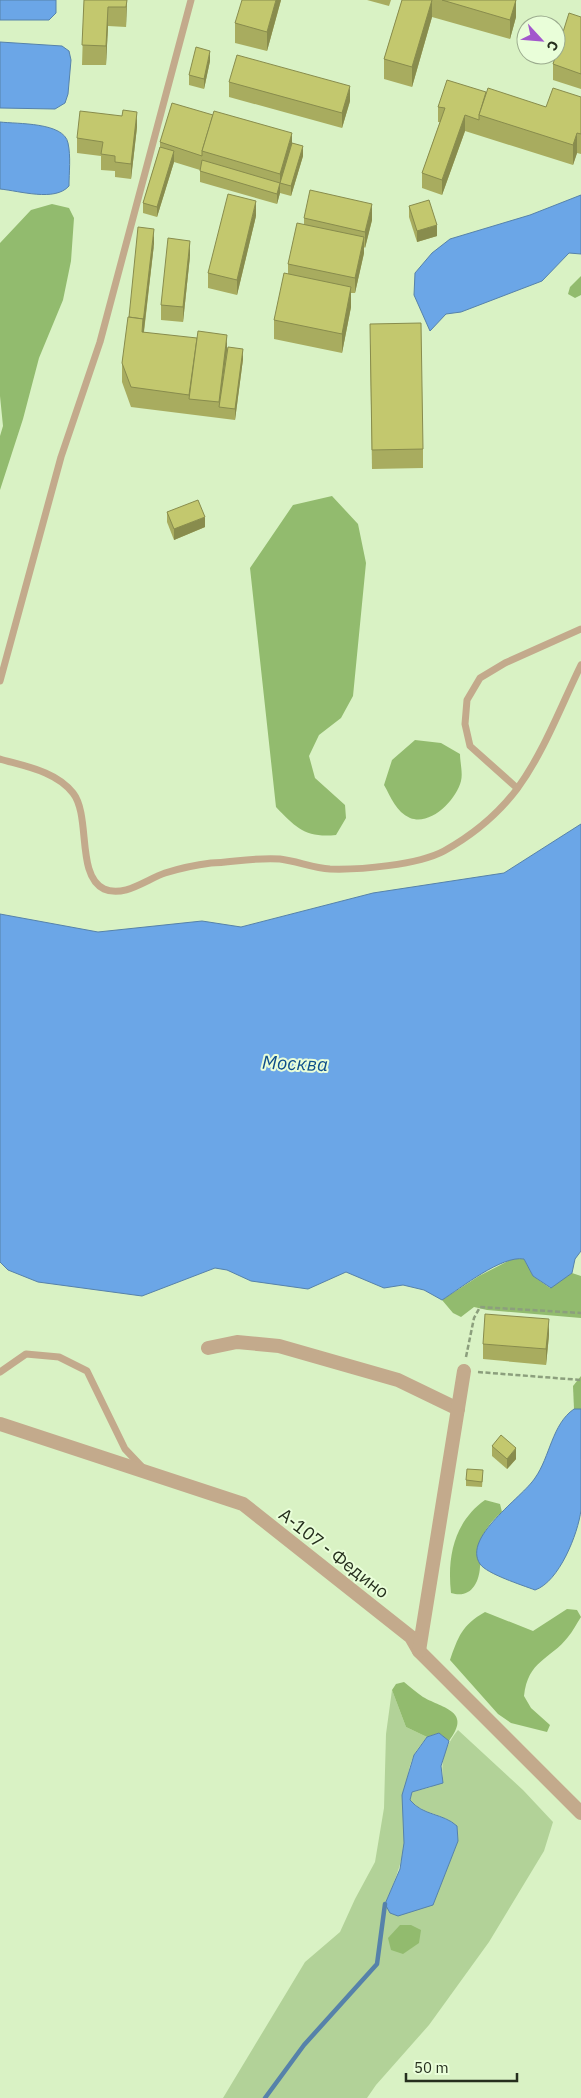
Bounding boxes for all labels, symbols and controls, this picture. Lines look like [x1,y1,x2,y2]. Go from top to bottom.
north arrow [516,15,566,65]
text: С [543,38,563,54]
water label: Москва [262,1050,328,1076]
street label: А-107 - Федино [274,1503,394,1603]
scale bar [406,2050,517,2082]
text: 50 m [414,2058,449,2077]

